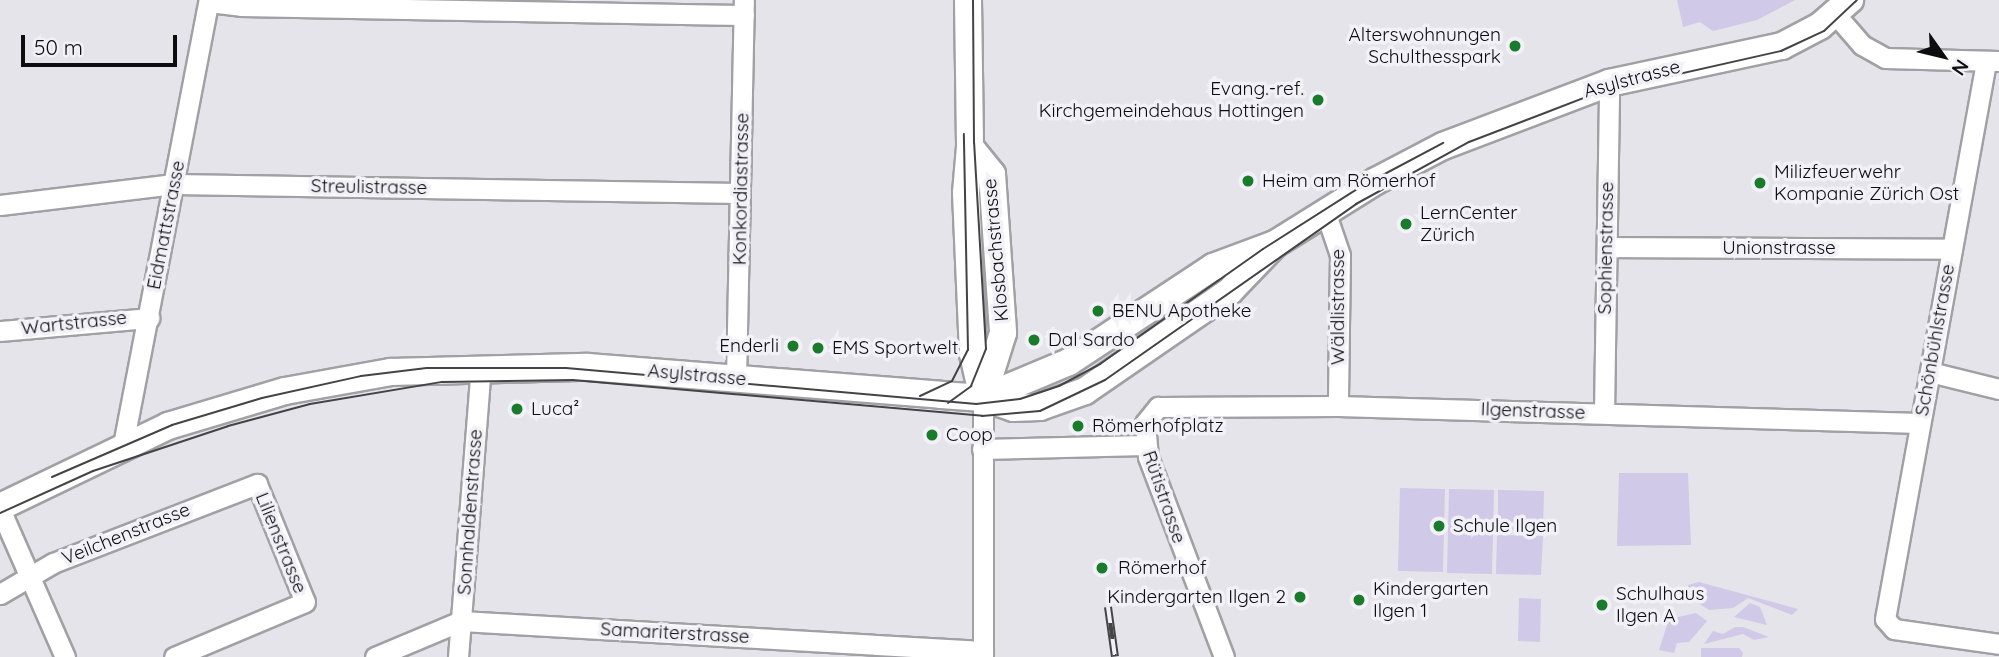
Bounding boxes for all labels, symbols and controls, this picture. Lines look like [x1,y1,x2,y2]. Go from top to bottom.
scale bar [24,21,180,65]
north arrow [1908,21,1978,91]
place label: Alterswohnungen Schulthesspark [1349,24,1501,68]
text: 50 m [34,34,83,60]
marker: Alterswohnungen Schulthesspark [1507,38,1523,54]
street label: Asylstrasse [1581,55,1683,103]
text: N [1947,55,1974,80]
place label: Evang.-ref. Kirchgemeindehaus Hottingen [1039,78,1304,122]
marker: Evang.-ref. Kirchgemeindehaus Hottingen [1310,92,1326,108]
street label: Konkordiastrasse [728,113,754,265]
street label: Eidmattstrasse [142,159,190,291]
place label: Milizfeuerwehr Kompanie Zürich Ost [1774,161,1959,205]
place label: Heim am Römerhof [1262,170,1436,192]
marker: Heim am Römerhof [1240,173,1256,189]
street label: Streulistrasse [311,175,427,199]
marker: Milizfeuerwehr Kompanie Zürich Ost [1752,175,1768,191]
street label: Klosbachstrasse [978,177,1014,323]
street label: Sophienstrasse [1593,181,1619,315]
place label: LernCenter Zürich [1420,202,1518,246]
marker: LernCenter Zürich [1398,216,1414,232]
street label: Unionstrasse [1722,237,1836,259]
street label: Wäldlistrasse [1327,249,1349,365]
street label: Schönbühlstrasse [1910,262,1960,418]
place label: BENU Apotheke [1112,300,1251,322]
marker: BENU Apotheke [1090,303,1106,319]
street label: Wartstrasse [20,306,128,340]
place label: Dal Sardo [1048,329,1135,351]
marker: Dal Sardo [1026,332,1042,348]
place label: Enderli [719,335,779,357]
place label: EMS Sportwelt [832,337,958,359]
marker: Enderli [785,338,801,354]
marker: EMS Sportwelt [810,340,826,356]
street label: Asylstrasse [647,359,747,391]
place label: Luca² [531,398,579,420]
street label: Ilgenstrasse [1480,398,1586,424]
marker: Luca² [509,401,525,417]
place label: Römerhofplatz [1092,415,1224,437]
marker: Römerhofplatz [1070,418,1086,434]
place label: Coop [946,424,993,446]
marker: Coop [924,427,940,443]
street label: Sonnhaldenstrasse [453,428,487,596]
street label: Rütistrasse [1138,448,1190,546]
street label: Lilienstrasse [250,489,312,597]
street label: Veilchenstrasse [59,498,193,570]
place label: Schule Ilgen [1453,515,1557,537]
marker: Schule Ilgen [1431,518,1447,534]
place label: Römerhof [1118,557,1207,579]
marker: Römerhof [1092,558,1112,578]
place label: Kindergarten Ilgen 1 [1373,578,1489,622]
place label: Schulhaus Ilgen A [1616,583,1704,627]
place label: Kindergarten Ilgen 2 [1107,586,1286,608]
marker: Kindergarten Ilgen 2 [1292,589,1308,605]
marker: Kindergarten Ilgen 1 [1351,592,1367,608]
marker: Schulhaus Ilgen A [1594,597,1610,613]
street label: Samariterstrasse [600,618,750,648]

